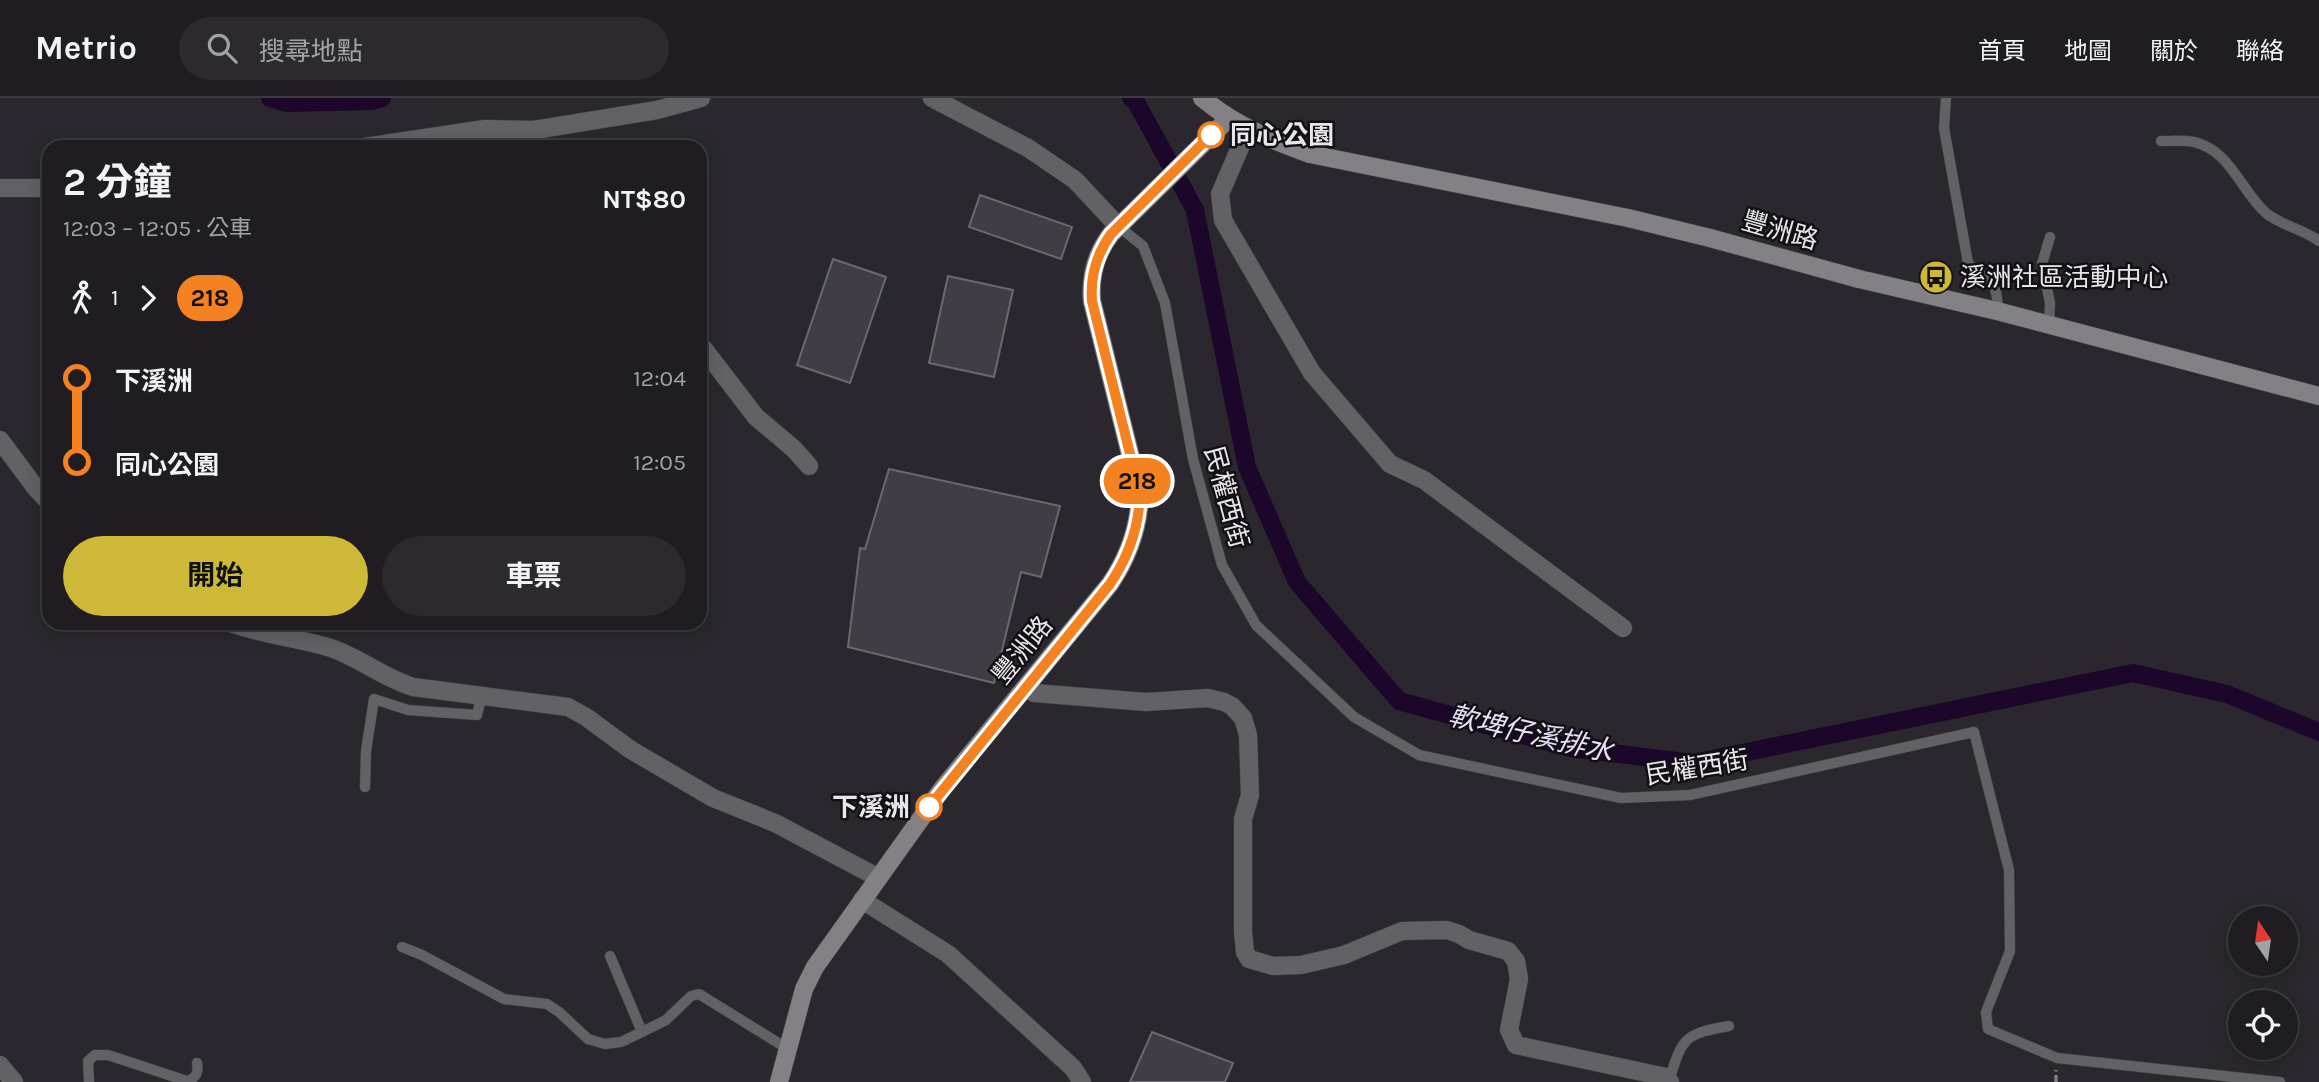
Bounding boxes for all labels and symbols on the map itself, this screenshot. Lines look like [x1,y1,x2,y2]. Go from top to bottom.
place label: 同心公園 [1230,120,1334,151]
marker: 同心公園 [1198,122,1224,148]
street label: 豐洲路 [1738,205,1822,256]
bus stop icon: 溪洲社區活動中心 [1917,258,1955,296]
place label: 溪洲社區活動中心 [1960,262,2168,293]
street label: 民權西街 [1198,443,1255,551]
line badge: 218 [1097,458,1177,504]
street label: 豐洲路 [986,610,1059,690]
water label: 軟埤仔溪排水 [1445,699,1618,769]
street label: 民權西街 [1643,744,1751,791]
place label: 下溪洲 [832,792,910,823]
marker: 下溪洲 [916,794,942,820]
north arrow [2228,906,2298,976]

